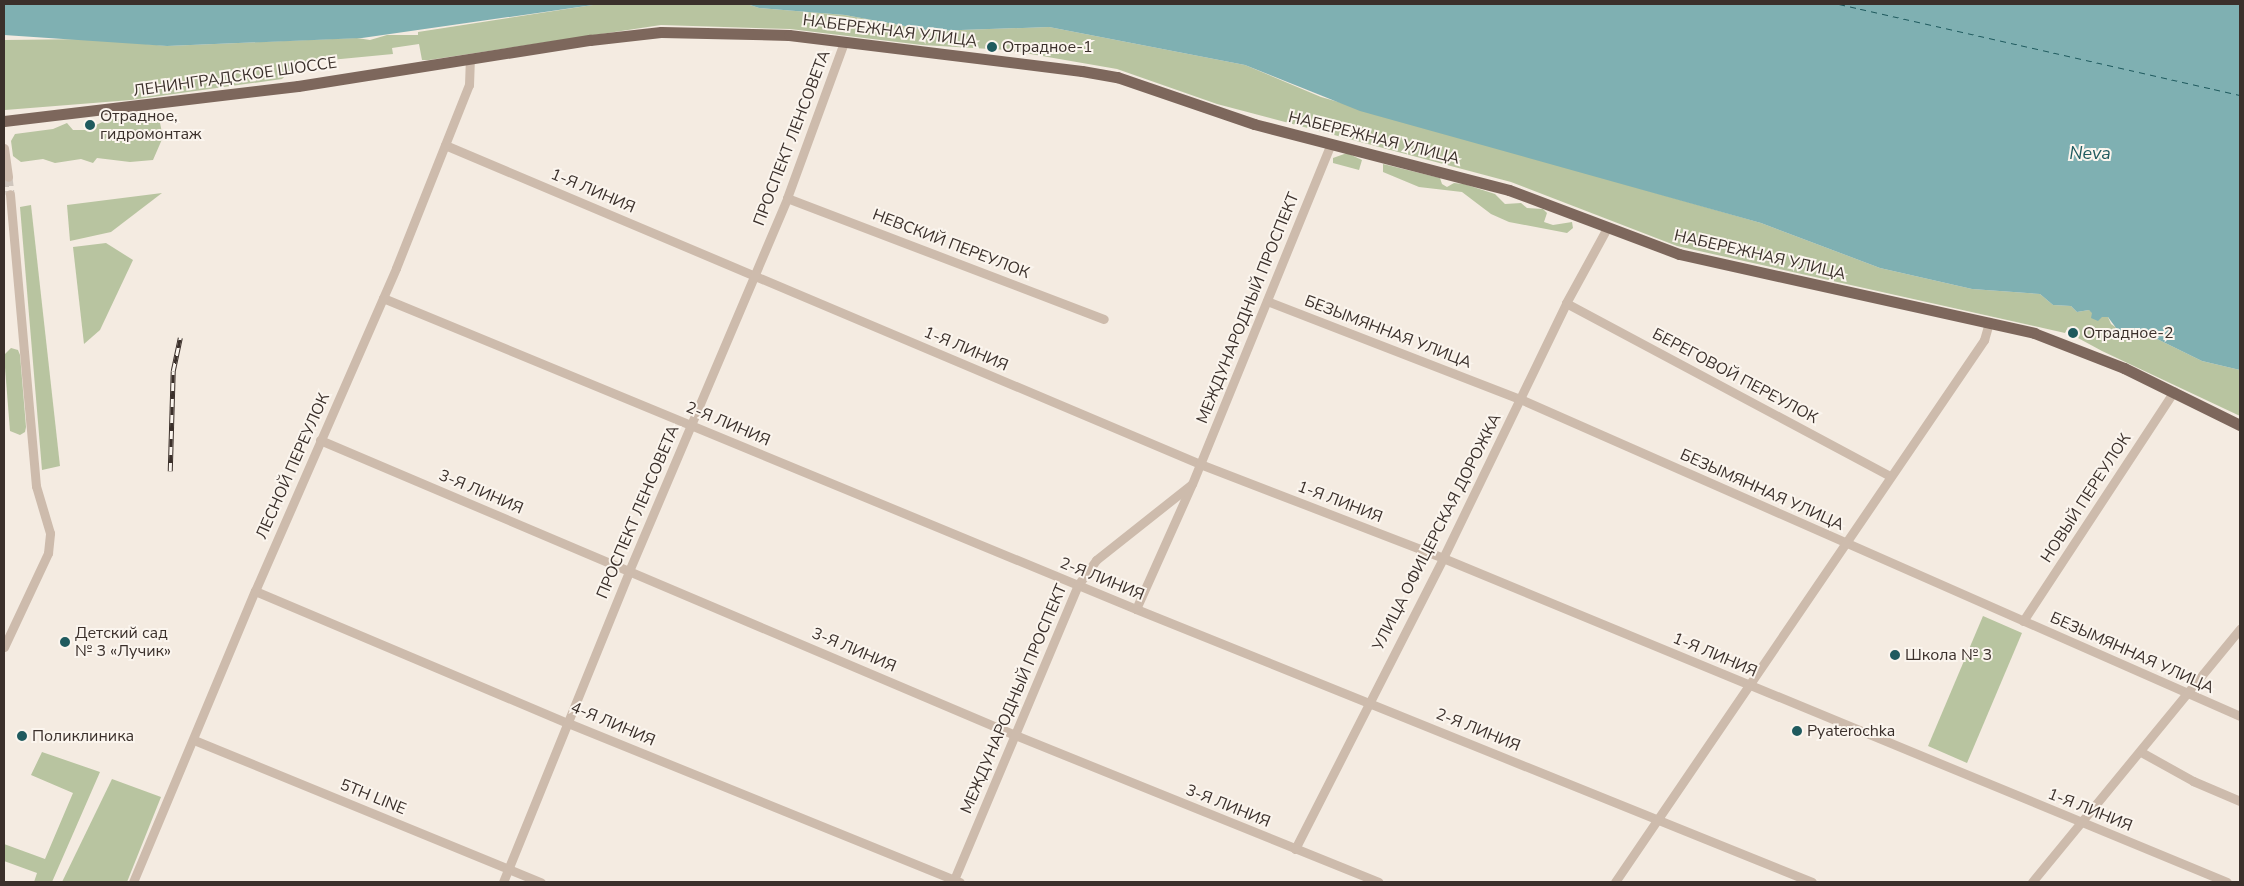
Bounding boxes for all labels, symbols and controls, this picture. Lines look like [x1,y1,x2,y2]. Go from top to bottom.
street label: НАБЕРЕЖНАЯ УЛИЦА [802,11,978,51]
place label: Отрадное-1 [1002,37,1093,57]
marker: Отрадное-1 [986,41,998,53]
street label: ПРОСПЕКТ ЛЕНСОВЕТА [750,47,834,229]
street label: ЛЕНИНГРАДСКОЕ ШОССЕ [132,53,338,101]
place label: Отрадное, гидромонтаж [100,106,202,144]
street label: НАБЕРЕЖНАЯ УЛИЦА [1286,107,1462,169]
marker: Отрадное, гидромонтаж [84,119,96,131]
water label: Neva [2069,142,2111,164]
street label: 1-Я ЛИНИЯ [548,165,638,217]
street label: МЕЖДУНАРОДНЫЙ ПРОСПЕКТ [1193,190,1303,426]
street label: НЕВСКИЙ ПЕРЕУЛОК [870,205,1032,283]
street label: НАБЕРЕЖНАЯ УЛИЦА [1672,226,1848,284]
street label: БЕЗЫМЯННАЯ УЛИЦА [1302,291,1474,373]
street label: 1-Я ЛИНИЯ [921,323,1011,375]
place label: Отрадное-2 [2083,323,2174,343]
street label: БЕРЕГОВОЙ ПЕРЕУЛОК [1649,324,1821,428]
marker: Отрадное-2 [2067,327,2079,339]
street label: ЛЕСНОЙ ПЕРЕУЛОК [252,390,334,542]
street label: 2-Я ЛИНИЯ [683,398,773,450]
street label: УЛИЦА ОФИЦЕРСКАЯ ДОРОЖКА [1369,410,1505,654]
street label: ПРОСПЕКТ ЛЕНСОВЕТА [593,422,683,602]
street label: НОВЫЙ ПЕРЕУЛОК [2037,430,2135,566]
street label: БЕЗЫМЯННАЯ УЛИЦА [1677,445,1847,535]
street label: 3-Я ЛИНИЯ [436,466,526,518]
street label: 1-Я ЛИНИЯ [1295,477,1385,527]
street label: 2-Я ЛИНИЯ [1057,553,1147,605]
street label: МЕЖДУНАРОДНЫЙ ПРОСПЕКТ [957,581,1071,817]
street label: БЕЗЫМЯННАЯ УЛИЦА [2047,608,2217,698]
place label: Детский сад № 3 «Лучик» [75,623,171,661]
street label: 3-Я ЛИНИЯ [809,624,899,676]
street label: 1-Я ЛИНИЯ [1670,629,1760,681]
marker: Детский сад № 3 «Лучик» [59,636,71,648]
place label: Школа № 3 [1905,645,1992,665]
marker: Школа № 3 [1889,649,1901,661]
street label: 4-Я ЛИНИЯ [568,698,658,750]
street label: 2-Я ЛИНИЯ [1433,704,1523,756]
place label: Pyaterochka [1807,721,1895,741]
marker: Pyaterochka [1791,725,1803,737]
place label: Поликлиника [32,726,134,746]
marker: Поликлиника [16,730,28,742]
street label: 5TH LINE [337,775,409,819]
street label: 3-Я ЛИНИЯ [1183,780,1273,832]
street label: 1-Я ЛИНИЯ [2045,784,2135,836]

